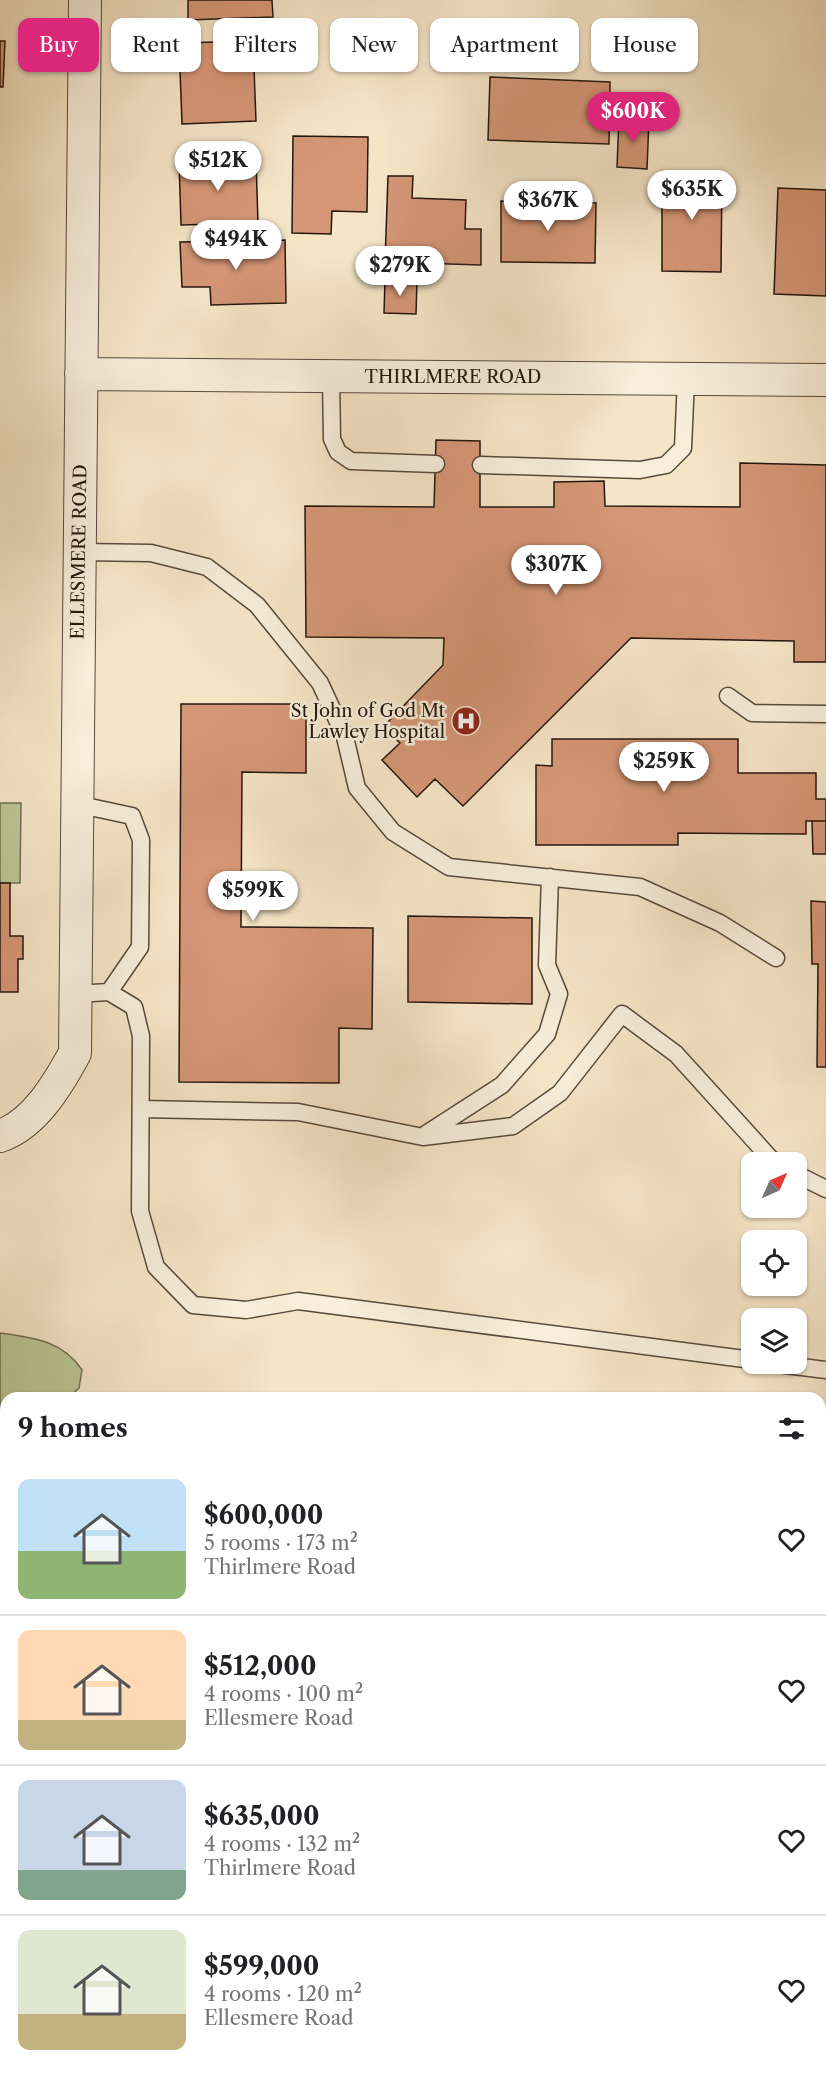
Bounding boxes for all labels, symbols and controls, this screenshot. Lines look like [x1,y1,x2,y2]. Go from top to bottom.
chip: Buy [18,18,99,72]
chip: Rent [111,18,201,72]
chip: Filters [213,18,318,72]
chip: New [330,18,418,72]
chip: Apartment [430,18,579,72]
chip: House [591,18,698,72]
pin: $600K [591,92,675,143]
text: $600K [601,99,665,123]
pin: $512K [176,141,260,192]
text: $512K [189,148,248,172]
pin: $635K [650,170,734,221]
text: $635K [661,177,723,201]
pin: $367K [506,181,590,232]
text: $367K [518,188,578,212]
pin: $494K [194,220,278,271]
text: $494K [205,227,267,251]
pin: $279K [358,246,442,297]
text: $279K [369,253,431,277]
street label: THIRLMERE ROAD [365,366,541,388]
street label: ELLESMERE ROAD [66,464,92,640]
pin: $307K [514,545,598,596]
text: $307K [525,552,587,576]
place label: St John of God Mt Lawley Hospital [291,700,446,743]
hospital icon: St John of God Mt Lawley Hospital [450,705,482,737]
pin: $259K [622,742,706,793]
text: $259K [633,749,695,773]
pin: $599K [211,871,295,922]
text: $599K [222,878,284,902]
north arrow [741,1152,807,1218]
map controls [741,1152,807,1374]
button: locate [741,1230,807,1296]
button: layers [741,1308,807,1374]
text: 9 homes [18,1412,128,1444]
icon: filters [775,1412,808,1445]
text: $600,000 [204,1499,323,1531]
icon: home [66,1503,138,1575]
icon: heart [775,1523,808,1556]
text: 5 rooms · 173 m² [204,1531,358,1555]
text: Thirlmere Road [204,1555,356,1579]
text: $512,000 [204,1650,316,1682]
icon: home [66,1654,138,1726]
icon: heart [775,1674,808,1707]
text: 4 rooms · 100 m² [204,1682,363,1706]
text: Ellesmere Road [204,1706,354,1730]
text: $635,000 [204,1800,320,1832]
icon: home [66,1804,138,1876]
icon: heart [775,1824,808,1857]
text: 4 rooms · 132 m² [204,1832,360,1856]
text: Thirlmere Road [204,1856,356,1880]
text: $599,000 [204,1950,319,1982]
icon: home [66,1954,138,2026]
icon: heart [775,1974,808,2007]
text: 4 rooms · 120 m² [204,1982,362,2006]
text: Ellesmere Road [204,2006,354,2030]

